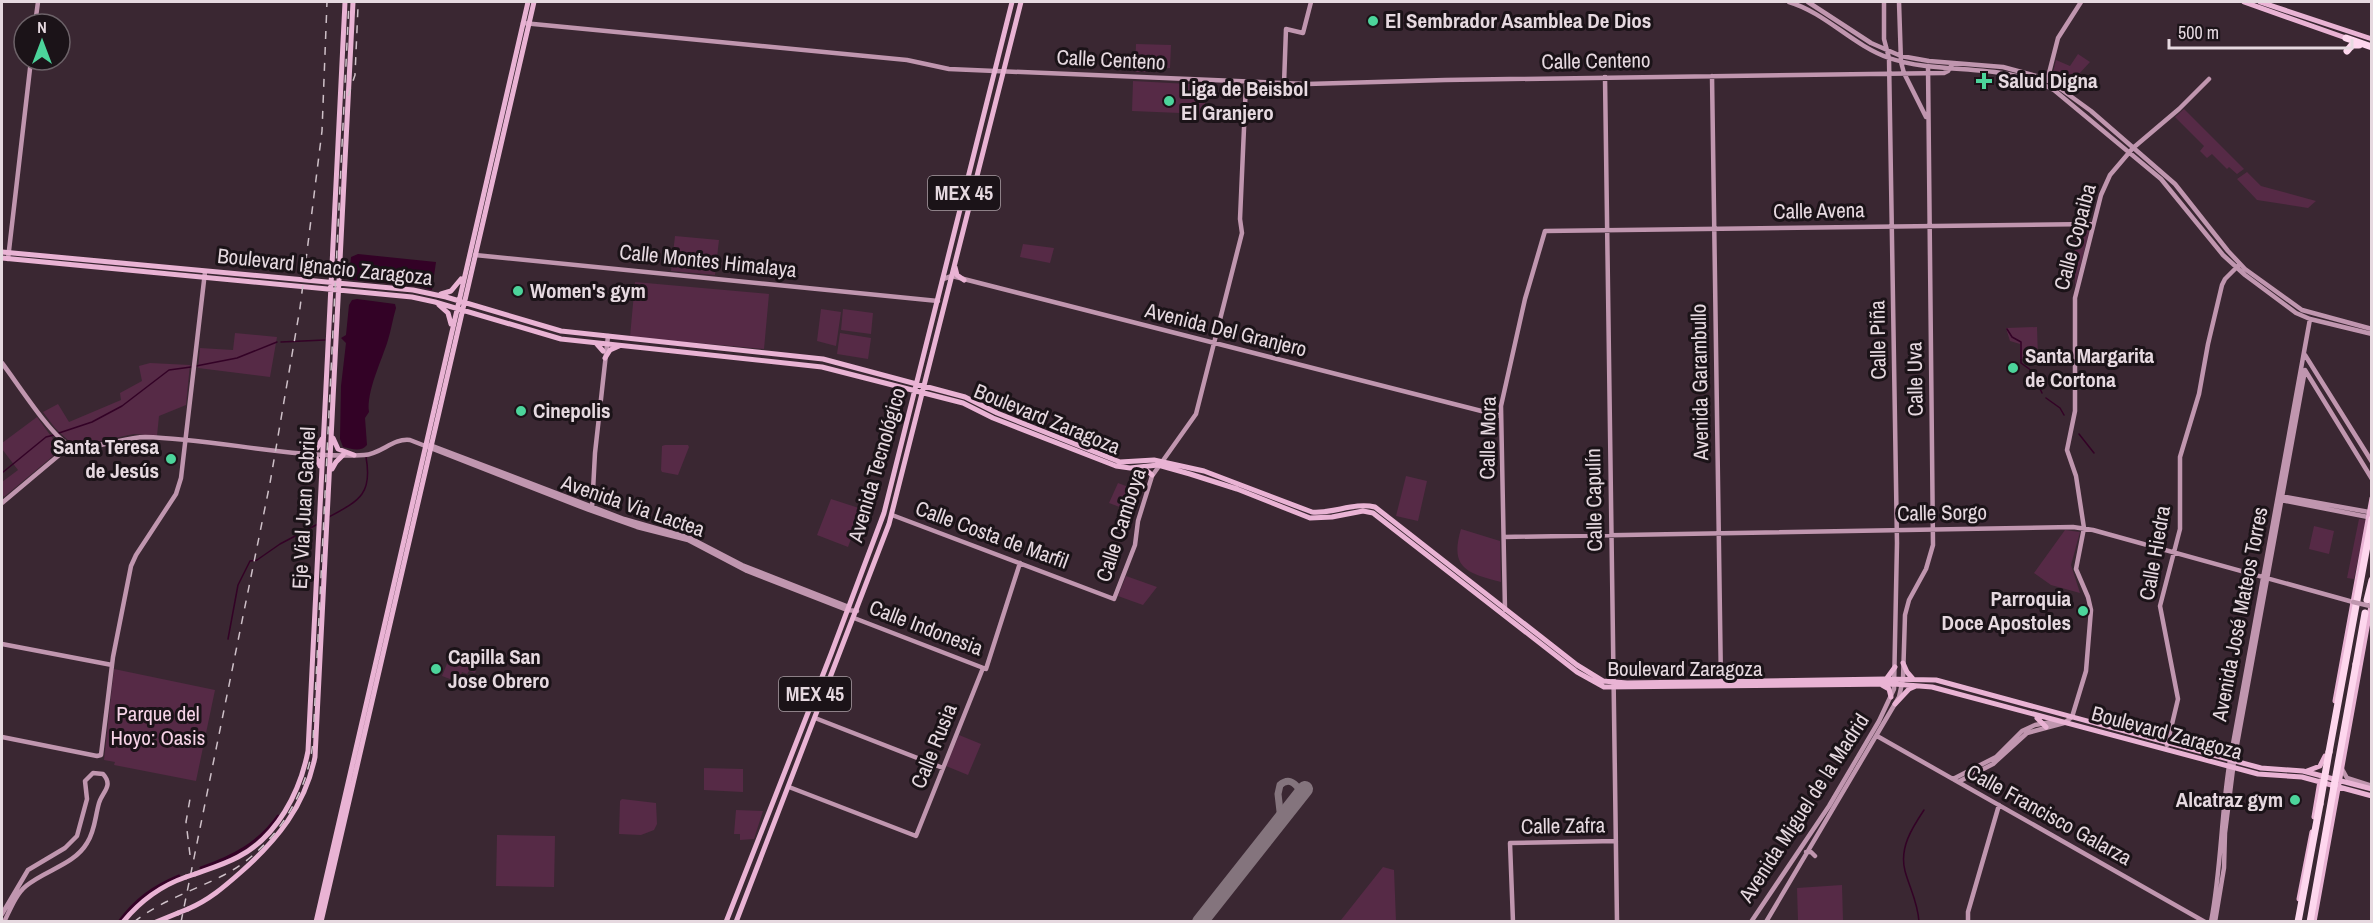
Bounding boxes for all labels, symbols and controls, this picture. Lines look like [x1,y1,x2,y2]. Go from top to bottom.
place label: El Sembrador Asamblea De Dios [1385,6,1651,35]
north arrow [12,12,72,72]
scale bar [2169,12,2352,50]
marker: El Sembrador Asamblea De Dios [1366,14,1380,28]
text: N [37,16,47,38]
text: 500 m [2178,20,2219,45]
street label: Calle Centeno [1056,42,1166,77]
street label: Calle Centeno [1541,45,1651,76]
place label: Salud Digna [1998,66,2098,95]
marker: Salud Digna [1975,72,1993,90]
place label: Liga de Beisbol El Granjero [1181,74,1308,127]
marker: Liga de Beisbol El Granjero [1162,94,1176,108]
road number: MEX 45 [928,176,1000,210]
street label: Calle Copaiba [2046,180,2103,293]
street label: Calle Avena [1773,195,1865,226]
street label: Calle Montes Himalaya [618,237,798,284]
street label: Boulevard Ignacio Zaragoza [216,241,435,292]
place label: Women's gym [530,276,646,305]
marker: Women's gym [511,284,525,298]
street label: Avenida Del Granjero [1141,295,1310,364]
street label: Calle Piña [1862,300,1893,380]
street label: Avenida Garambullo [1684,303,1715,462]
street label: Calle Uva [1899,341,1930,417]
place label: Santa Margarita de Cortona [2025,341,2155,394]
marker: Santa Margarita de Cortona [2006,361,2020,375]
street label: Boulevard Zaragoza [970,376,1125,461]
street label: Avenida Tecnológico [840,384,912,546]
place label: Cinepolis [533,396,611,425]
street label: Calle Mora [1472,396,1503,480]
marker: Cinepolis [514,404,528,418]
street label: Eje Vial Juan Gabriel [285,426,322,590]
place label: Santa Teresa de Jesús [53,432,159,485]
street label: Calle Capulín [1578,448,1609,552]
marker: Santa Teresa de Jesús [164,452,178,466]
street label: Calle Camboya [1089,464,1153,585]
street label: Avenida Via Lactea [557,467,709,544]
street label: Calle Costa de Marfil [912,493,1073,576]
street label: Calle Sorgo [1897,497,1987,528]
street label: Calle Hiedra [2132,503,2177,603]
street label: Avenida José Mateos Torres [2204,504,2275,724]
place label: Parroquia Doce Apostoles [1941,584,2071,637]
street label: Calle Indonesia [865,593,988,663]
marker: Parroquia Doce Apostoles [2076,604,2090,618]
place label: Capilla San Jose Obrero [448,642,549,695]
street label: Boulevard Zaragoza [1607,654,1763,683]
marker: Capilla San Jose Obrero [429,662,443,676]
road number: MEX 45 [779,677,851,711]
street label: Boulevard Zaragoza [2088,698,2246,767]
park label: Parque del Hoyo: Oasis [111,699,205,752]
street label: Calle Rusia [903,699,964,793]
street label: Avenida Miguel de la Madrid [1731,708,1876,909]
street label: Calle Francisco Galarza [1961,757,2137,872]
place label: Alcatraz gym [2176,785,2283,814]
marker: Alcatraz gym [2288,793,2302,807]
street label: Calle Zafra [1521,810,1606,841]

